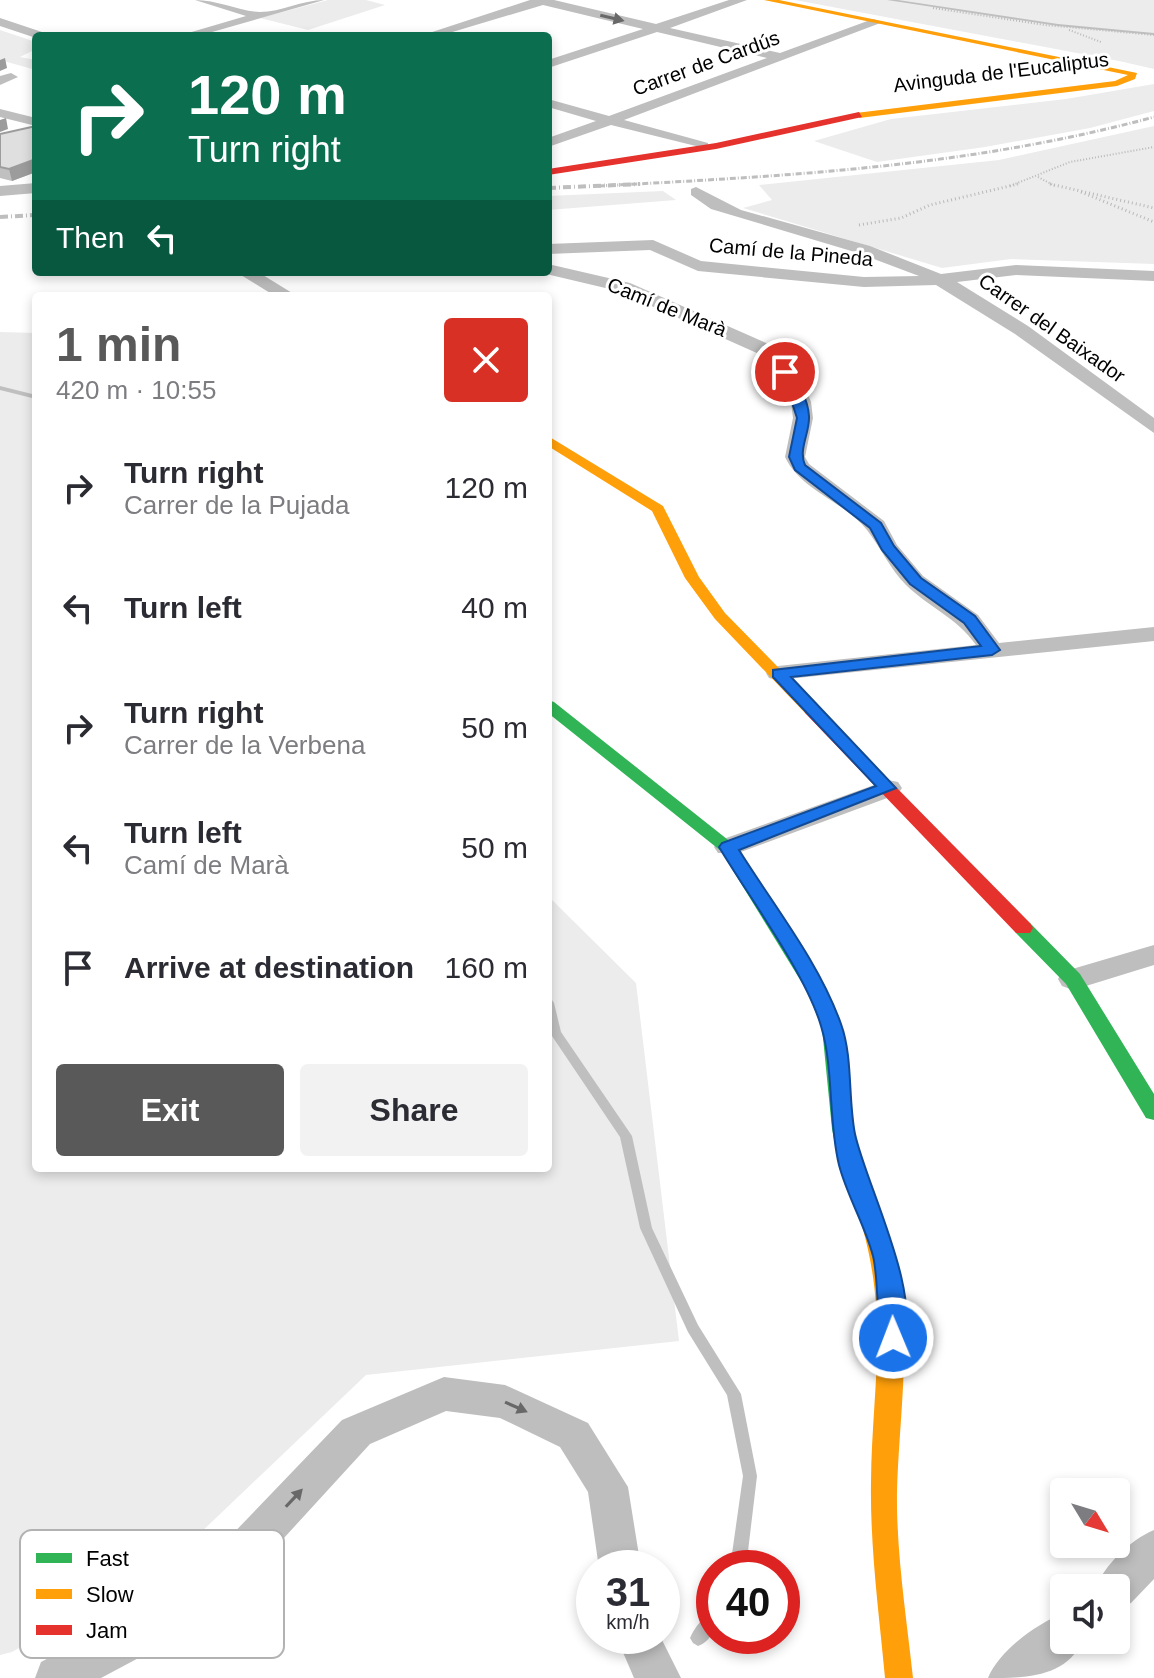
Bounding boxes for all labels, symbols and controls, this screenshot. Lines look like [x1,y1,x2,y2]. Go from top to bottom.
one-way arrow [599,12,624,24]
street label: Carrer de Cardús [630,26,782,100]
street label: Avinguda de l'Eucaliptus [892,48,1110,96]
text: 120 m [188,63,347,126]
icon: right [56,64,160,168]
text: Turn right [188,129,341,170]
icon: left [140,216,184,260]
text: Then [56,221,124,254]
street label: Camí de la Pineda [708,234,875,270]
street label: Carrer del Baixador [975,269,1130,387]
street label: Camí de Marà [604,273,731,341]
text: 1 min [56,318,181,371]
button: close [444,318,528,402]
pin [751,338,819,406]
icon: arrive [763,350,807,394]
text: 420 m · 10:55 [56,375,216,405]
text: Turn right [124,456,263,489]
icon: right [56,466,100,510]
text: 120 m [445,471,528,504]
text: Carrer de la Pujada [124,490,349,520]
icon: left [56,586,100,630]
text: Turn left [124,591,242,624]
text: 40 m [461,591,528,624]
text: Turn right [124,696,263,729]
icon: right [56,706,100,750]
text: 50 m [461,711,528,744]
text: Carrer de la Verbena [124,730,365,760]
text: Turn left [124,816,242,849]
icon: left [56,826,100,870]
text: 50 m [461,831,528,864]
text: Camí de Marà [124,850,289,880]
icon: arrive [56,946,100,990]
text: Arrive at destination [124,951,414,984]
text: 160 m [445,951,528,984]
button: Exit [56,1064,284,1156]
button: Share [300,1064,528,1156]
position arrow [851,1296,935,1380]
one-way arrow [504,1400,528,1414]
north arrow [1050,1478,1130,1558]
map controls [1050,1478,1130,1654]
one-way arrow [285,1489,303,1508]
legend [20,1530,284,1658]
text: Fast [86,1546,129,1571]
speed limit sign: 40 [696,1550,800,1654]
text: 31 [606,1570,650,1614]
button: sound [1050,1574,1130,1654]
text: Slow [86,1582,134,1607]
text: km/h [606,1611,650,1633]
text: Jam [86,1618,128,1643]

